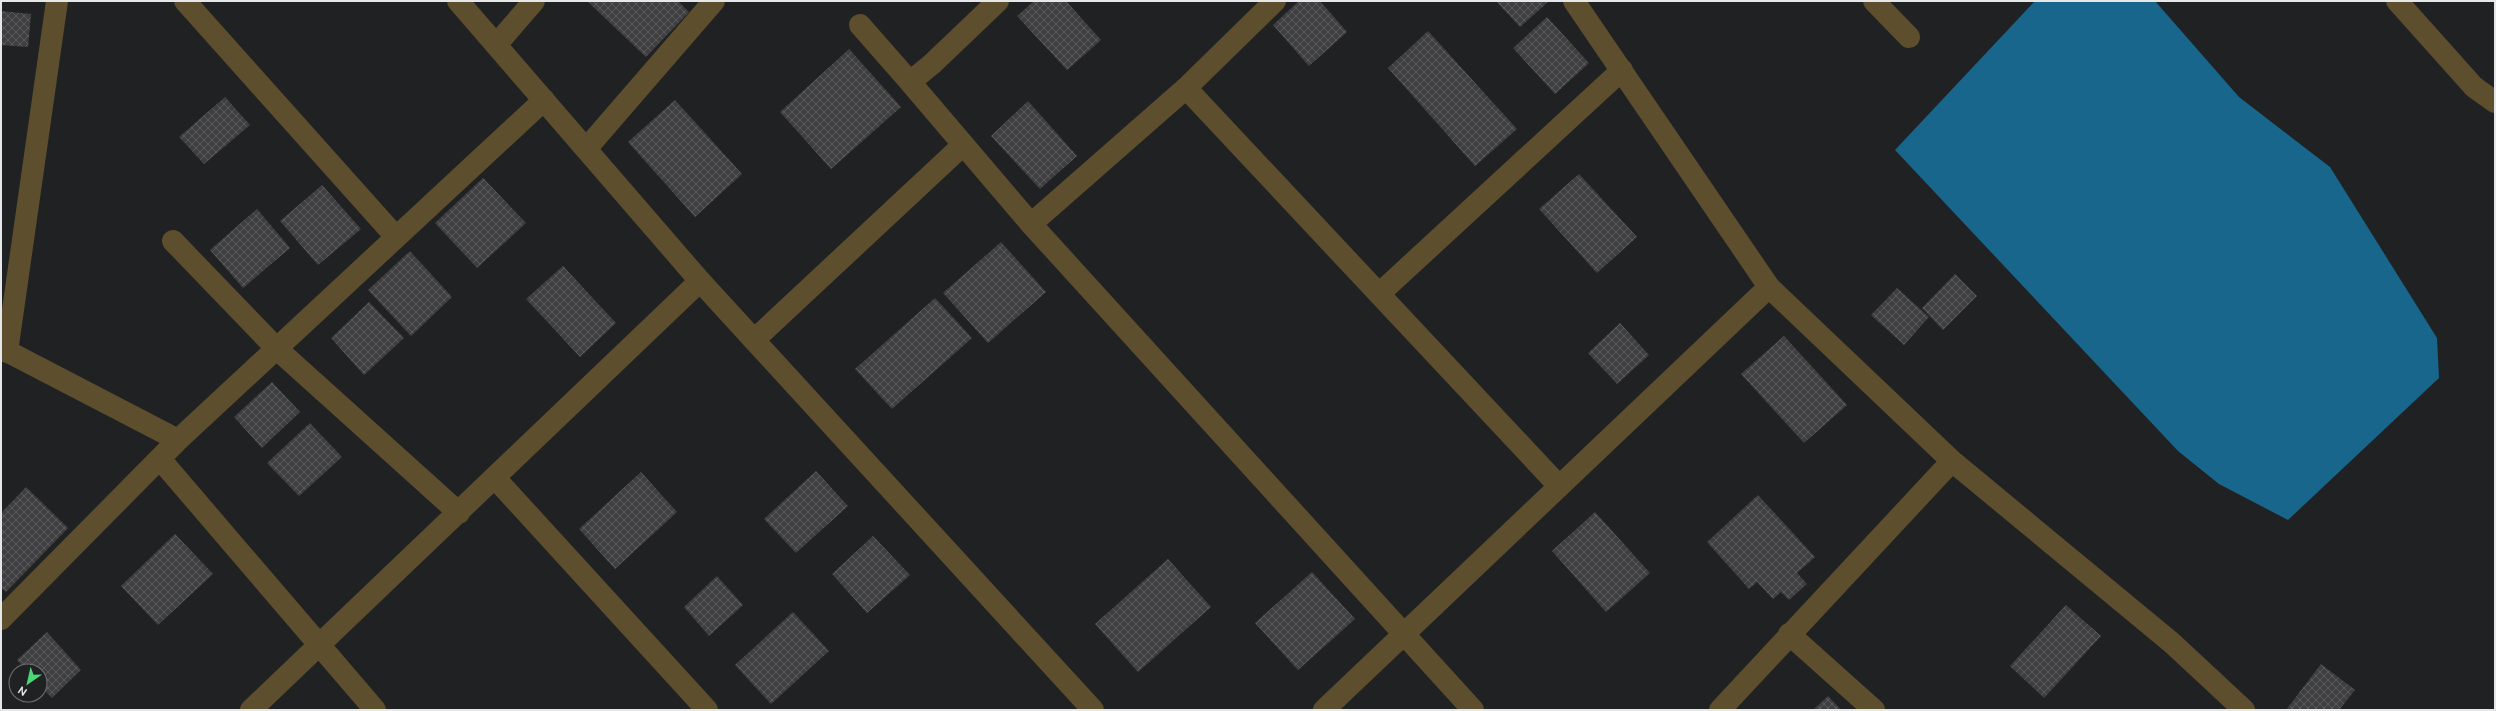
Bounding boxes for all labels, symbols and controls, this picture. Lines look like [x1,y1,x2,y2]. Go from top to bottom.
north arrow [8,663,48,703]
text: N [16,684,29,699]

